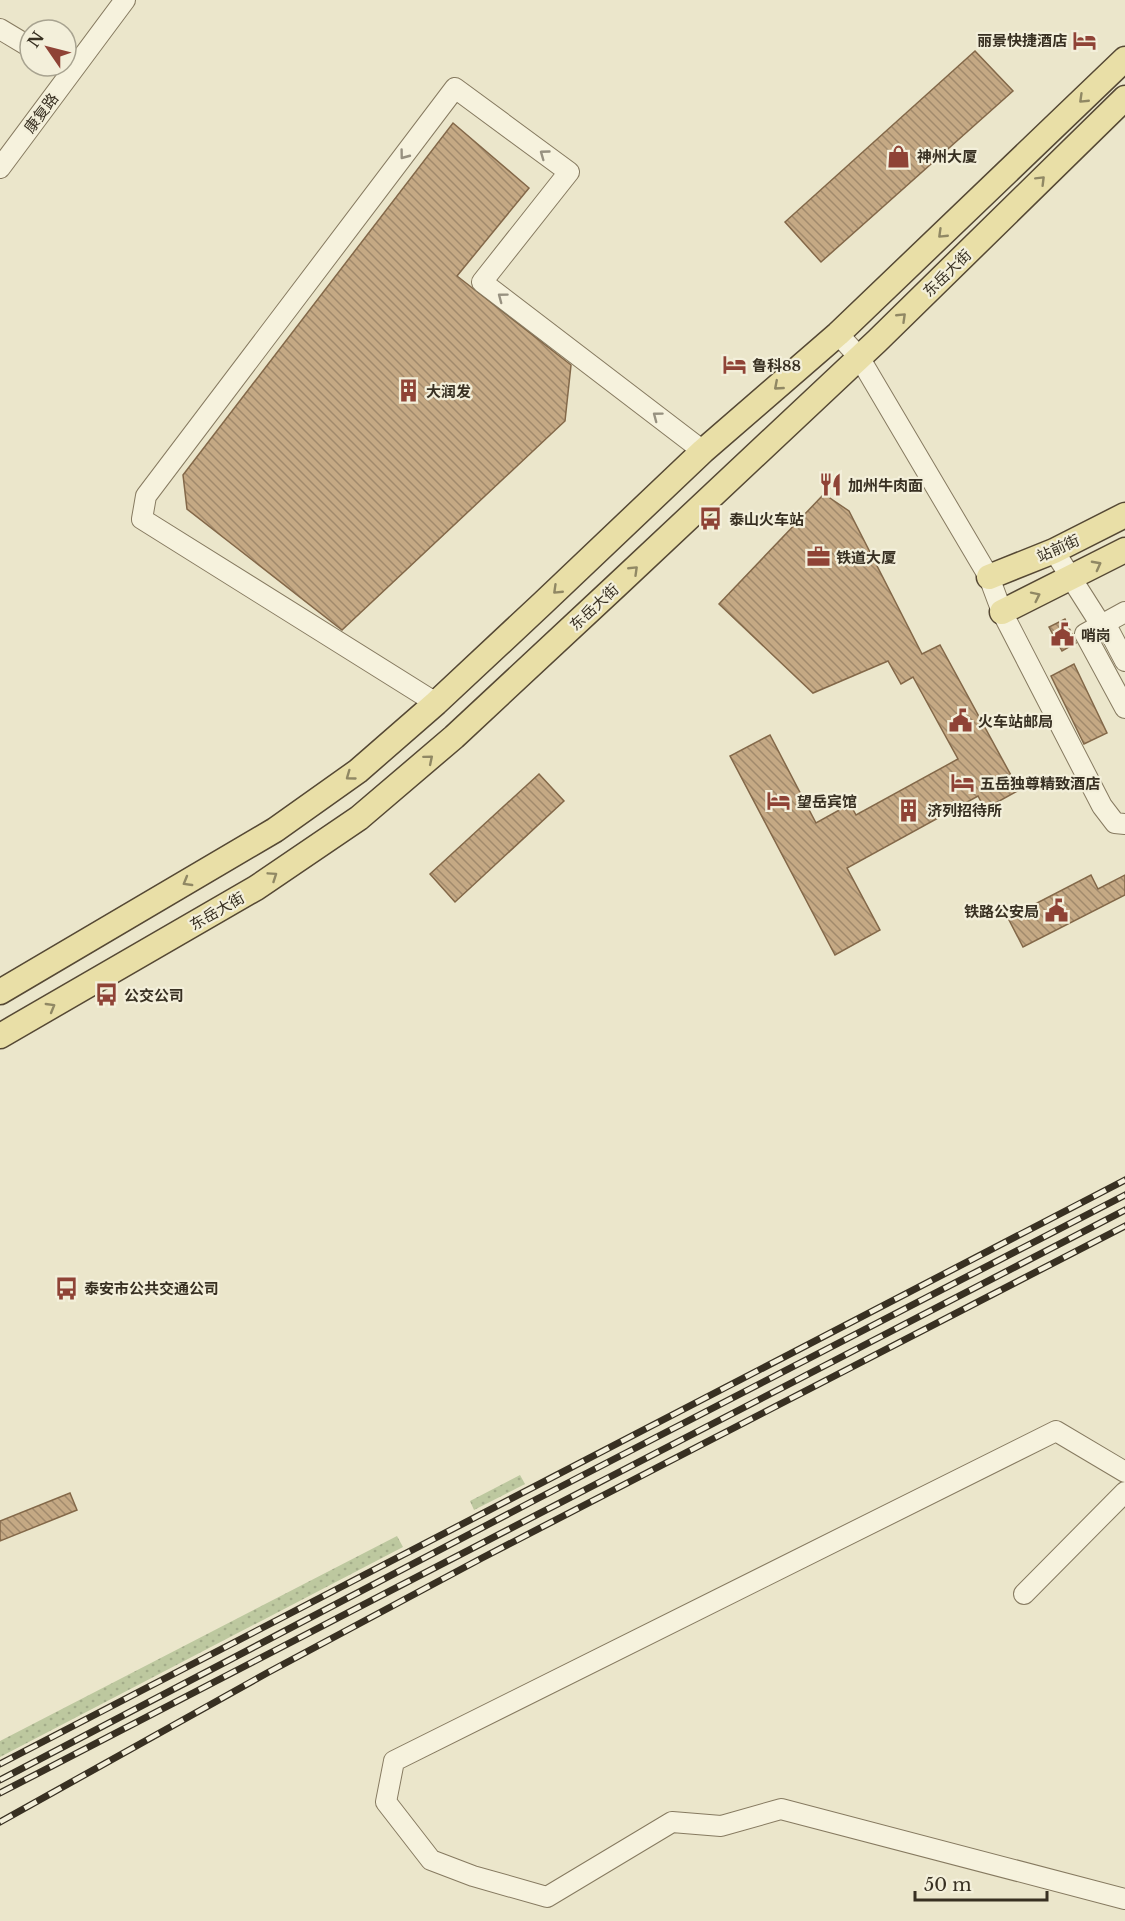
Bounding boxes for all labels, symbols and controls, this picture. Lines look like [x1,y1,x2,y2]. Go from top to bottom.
north arrow [18,18,78,78]
text: N [23,27,48,51]
hotel icon: 丽景快捷酒店 [1072,27,1098,53]
place label: 丽景快捷酒店 [977,31,1067,50]
street label: 康复路 [20,89,62,137]
one-way arrow [1079,92,1089,103]
shop icon: 神州大厦 [886,143,912,169]
place label: 神州大厦 [917,147,977,166]
one-way arrow [401,149,412,160]
one-way arrow [540,150,551,161]
one-way arrow [1033,177,1044,188]
one-way arrow [939,227,950,238]
street label: 东岳大街 [919,245,975,301]
one-way arrow [498,294,509,305]
one-way arrow [895,313,905,324]
hotel icon: 鲁科88 [721,352,747,378]
place label: 鲁科88 [752,356,801,375]
building icon: 大润发 [395,378,421,404]
one-way arrow [774,379,785,390]
place label: 大润发 [426,382,471,401]
one-way arrow [653,412,664,423]
restaurant icon: 加州牛肉面 [817,472,843,498]
place label: 加州牛肉面 [848,476,923,495]
bus stop icon: 泰山火车站 [698,506,724,532]
place label: 泰山火车站 [729,510,804,529]
street label: 站前街 [1034,530,1082,566]
office icon: 铁道大厦 [805,544,831,570]
place label: 铁道大厦 [836,548,896,567]
one-way arrow [1091,561,1102,572]
one-way arrow [626,566,637,577]
street label: 东岳大街 [566,580,622,634]
one-way arrow [554,582,565,593]
one-way arrow [1029,591,1040,603]
public building icon: 哨岗 [1050,622,1076,648]
place label: 哨岗 [1081,626,1111,645]
public building icon: 火车站邮局 [947,708,973,734]
place label: 火车站邮局 [978,712,1053,731]
one-way arrow [422,755,433,766]
one-way arrow [346,769,357,780]
hotel icon: 五岳独尊精致酒店 [949,770,975,796]
place label: 五岳独尊精致酒店 [980,774,1100,793]
hotel icon: 望岳宾馆 [766,788,792,814]
place label: 望岳宾馆 [797,792,857,811]
building icon: 济列招待所 [896,797,922,823]
place label: 济列招待所 [927,801,1002,820]
one-way arrow [267,872,278,883]
one-way arrow [183,875,193,887]
street label: 东岳大街 [186,888,248,934]
public building icon: 铁路公安局 [1044,898,1070,924]
place label: 铁路公安局 [964,902,1039,921]
bus stop icon: 公交公司 [93,982,119,1008]
place label: 公交公司 [124,986,184,1005]
one-way arrow [45,1002,55,1014]
bus stop icon: 泰安市公共交通公司 [53,1275,79,1301]
place label: 泰安市公共交通公司 [84,1279,219,1298]
scale bar [915,1864,1047,1902]
text: 50 m [924,1874,972,1896]

